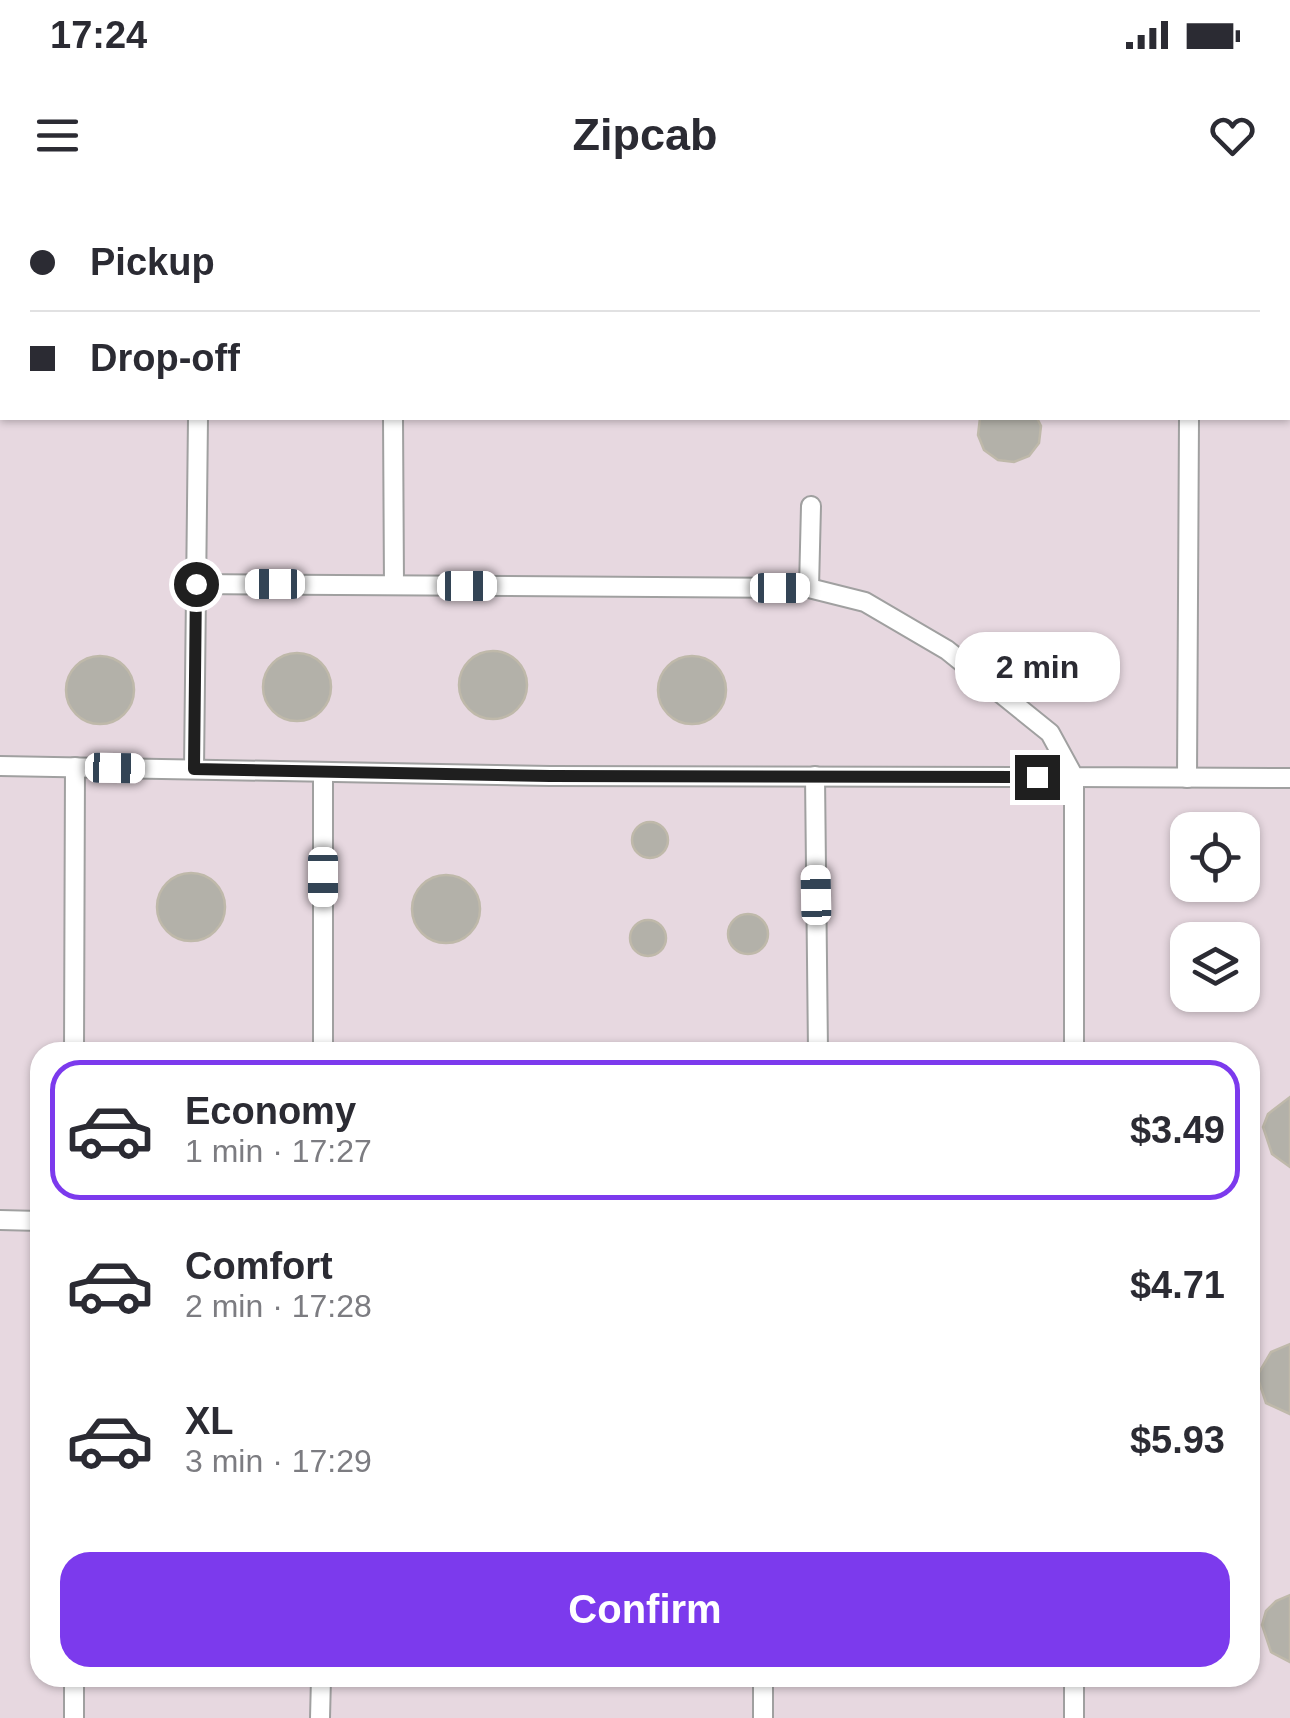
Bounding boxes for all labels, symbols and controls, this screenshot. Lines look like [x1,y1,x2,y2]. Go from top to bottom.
text: 17:24 [50,14,147,56]
icon: menu [30,108,85,163]
icon: heart [1205,108,1260,163]
text: Zipcab [572,109,718,160]
text: Pickup [90,241,215,283]
text: Drop-off [90,337,240,379]
route start [174,562,219,607]
car [245,569,305,599]
car [437,571,497,601]
car [750,573,810,603]
callout: 2 min [954,632,1120,702]
text: 2 min [996,649,1079,685]
car [85,752,145,784]
route end [1015,755,1060,800]
map controls [1170,812,1260,1012]
button: locate [1170,812,1260,902]
car [308,847,338,907]
car [800,865,832,925]
button: layers [1170,922,1260,1012]
icon: car [65,1085,155,1175]
text: Economy [185,1090,356,1132]
text: $3.49 [1130,1109,1225,1151]
text: 1 min · 17:27 [185,1133,372,1169]
icon: car [65,1240,155,1330]
text: Comfort [185,1245,333,1287]
text: $4.71 [1130,1264,1225,1306]
text: 2 min · 17:28 [185,1288,372,1324]
icon: car [65,1395,155,1485]
text: XL [185,1400,234,1442]
text: $5.93 [1130,1419,1225,1461]
text: 3 min · 17:29 [185,1443,372,1479]
button: Confirm [60,1552,1230,1667]

